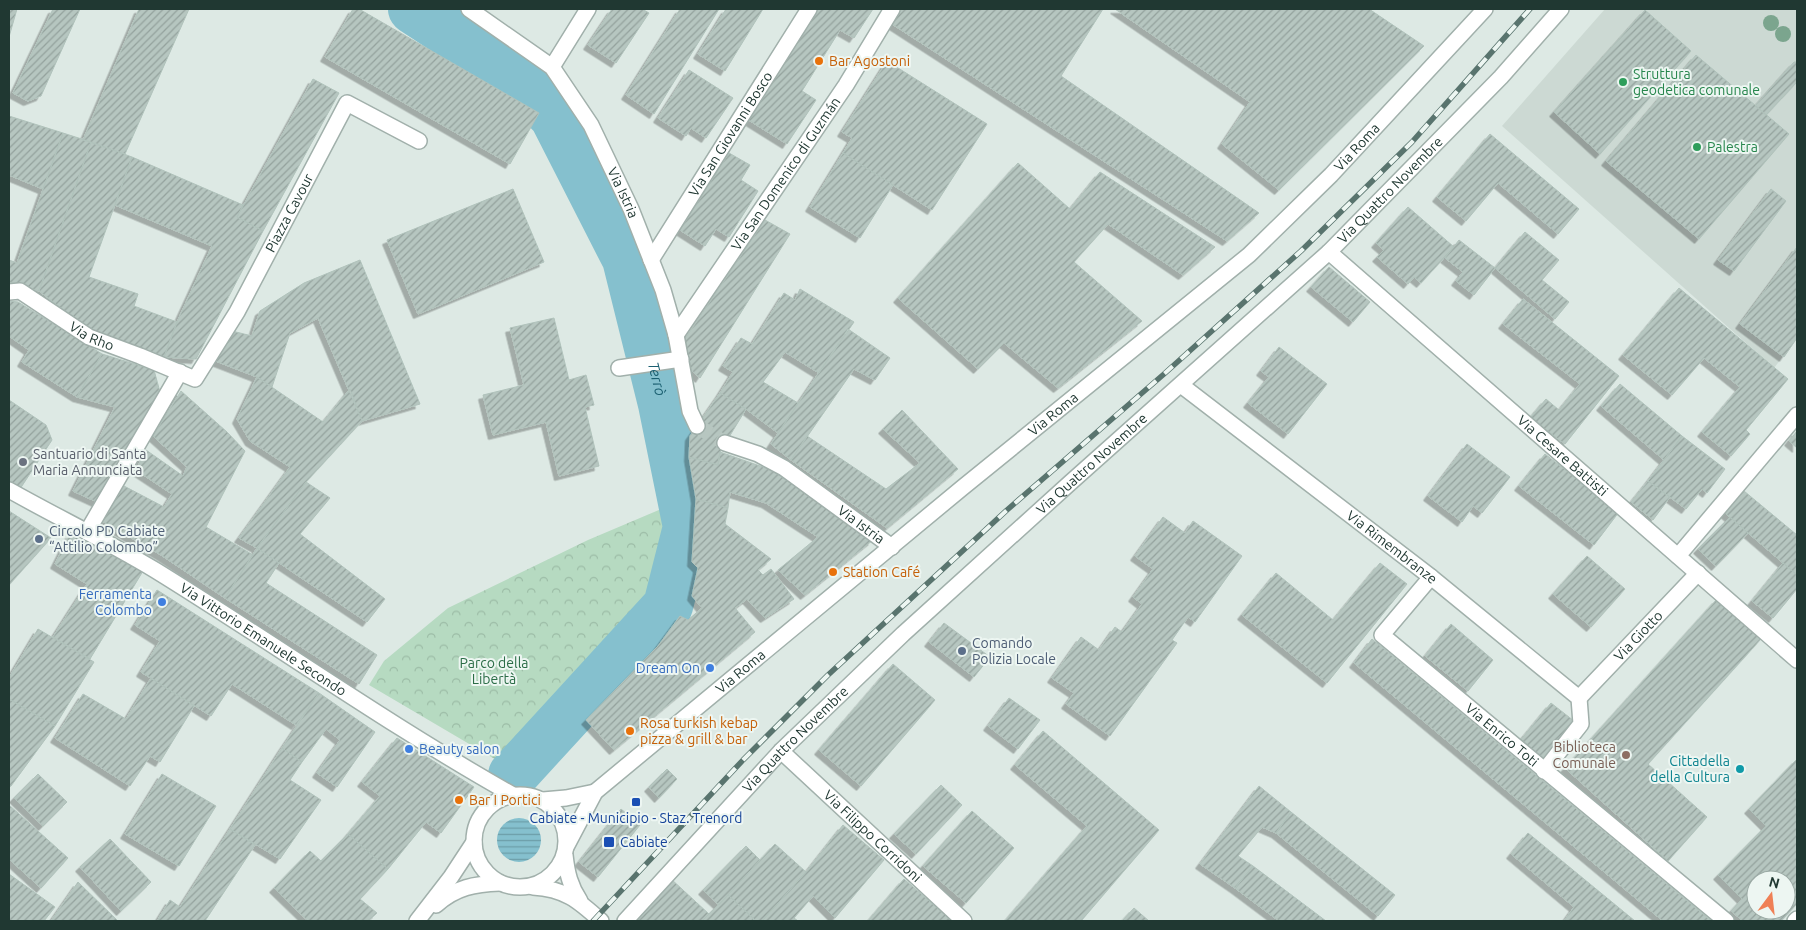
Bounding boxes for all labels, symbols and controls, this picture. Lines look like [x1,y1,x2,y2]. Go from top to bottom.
place label: Bar Agostoni [829,53,910,69]
marker: Bar Agostoni [813,55,825,67]
place label: Struttura geodetica comunale [1633,66,1760,98]
street label: Via San Giovanni Bosco [685,69,776,199]
marker: Struttura geodetica comunale [1617,76,1629,88]
street label: Via San Domenico di Guzmán [728,94,843,254]
street label: Via Roma [1331,120,1383,174]
street label: Via Quattro Novembre [1334,133,1446,247]
place label: Palestra [1707,139,1758,155]
marker: Palestra [1691,141,1703,153]
street label: Via Istria [604,165,642,220]
street label: Piazza Cavour [262,170,317,255]
street label: Via Rho [66,318,116,354]
water label: Terrò [645,360,670,397]
street label: Via Roma [1025,389,1081,439]
street label: Via Quattro Novembre [1033,410,1150,517]
street label: Via Cesare Battisti [1514,412,1611,499]
place label: Santuario di Santa Maria Annunciata [33,446,146,478]
marker: Santuario di Santa Maria Annunciata [17,456,29,468]
street label: Via Istria [835,502,888,547]
street label: Via Rimembranze [1343,507,1441,587]
place label: Circolo PD Cabiate “Attilio Colombo” [49,523,165,555]
marker: Circolo PD Cabiate “Attilio Colombo” [33,533,45,545]
place label: Station Café [843,564,920,580]
marker: Station Café [827,566,839,578]
street label: Via Vittorio Emanuele Secondo [177,580,349,699]
place label: Ferramenta Colombo [79,586,152,618]
marker: Ferramenta Colombo [156,596,168,608]
street label: Via Giotto [1611,607,1666,664]
place label: Comando Polizia Locale [972,635,1056,667]
marker: Comando Polizia Locale [956,645,968,657]
street label: Via Roma [712,646,768,697]
park label: Parco della Libertà [459,655,529,687]
place label: Dream On [636,660,700,676]
marker: Dream On [704,662,716,674]
street label: Via Quattro Novembre [739,683,851,796]
street label: Via Enrico Toti [1462,700,1542,770]
place label: Rosa turkish kebap pizza & grill & bar [640,715,758,747]
marker: Rosa turkish kebap pizza & grill & bar [624,725,636,737]
place label: Biblioteca Comunale [1553,739,1616,771]
place label: Beauty salon [419,741,499,757]
marker: Beauty salon [403,743,415,755]
marker: Biblioteca Comunale [1620,749,1632,761]
place label: Cittadella della Cultura [1650,753,1730,785]
marker: Cittadella della Cultura [1734,763,1746,775]
street label: Via Filippo Corridoni [820,787,925,885]
place label: Bar I Portici [469,792,541,808]
marker: Bar I Portici [453,794,465,806]
marker: Cabiate - Municipio - Staz. Trenord [630,796,642,808]
place label: Cabiate - Municipio - Staz. Trenord [529,810,743,826]
place label: Cabiate [620,834,668,850]
marker: Cabiate [602,835,616,849]
north arrow [1746,870,1796,920]
text: N [1767,873,1781,892]

